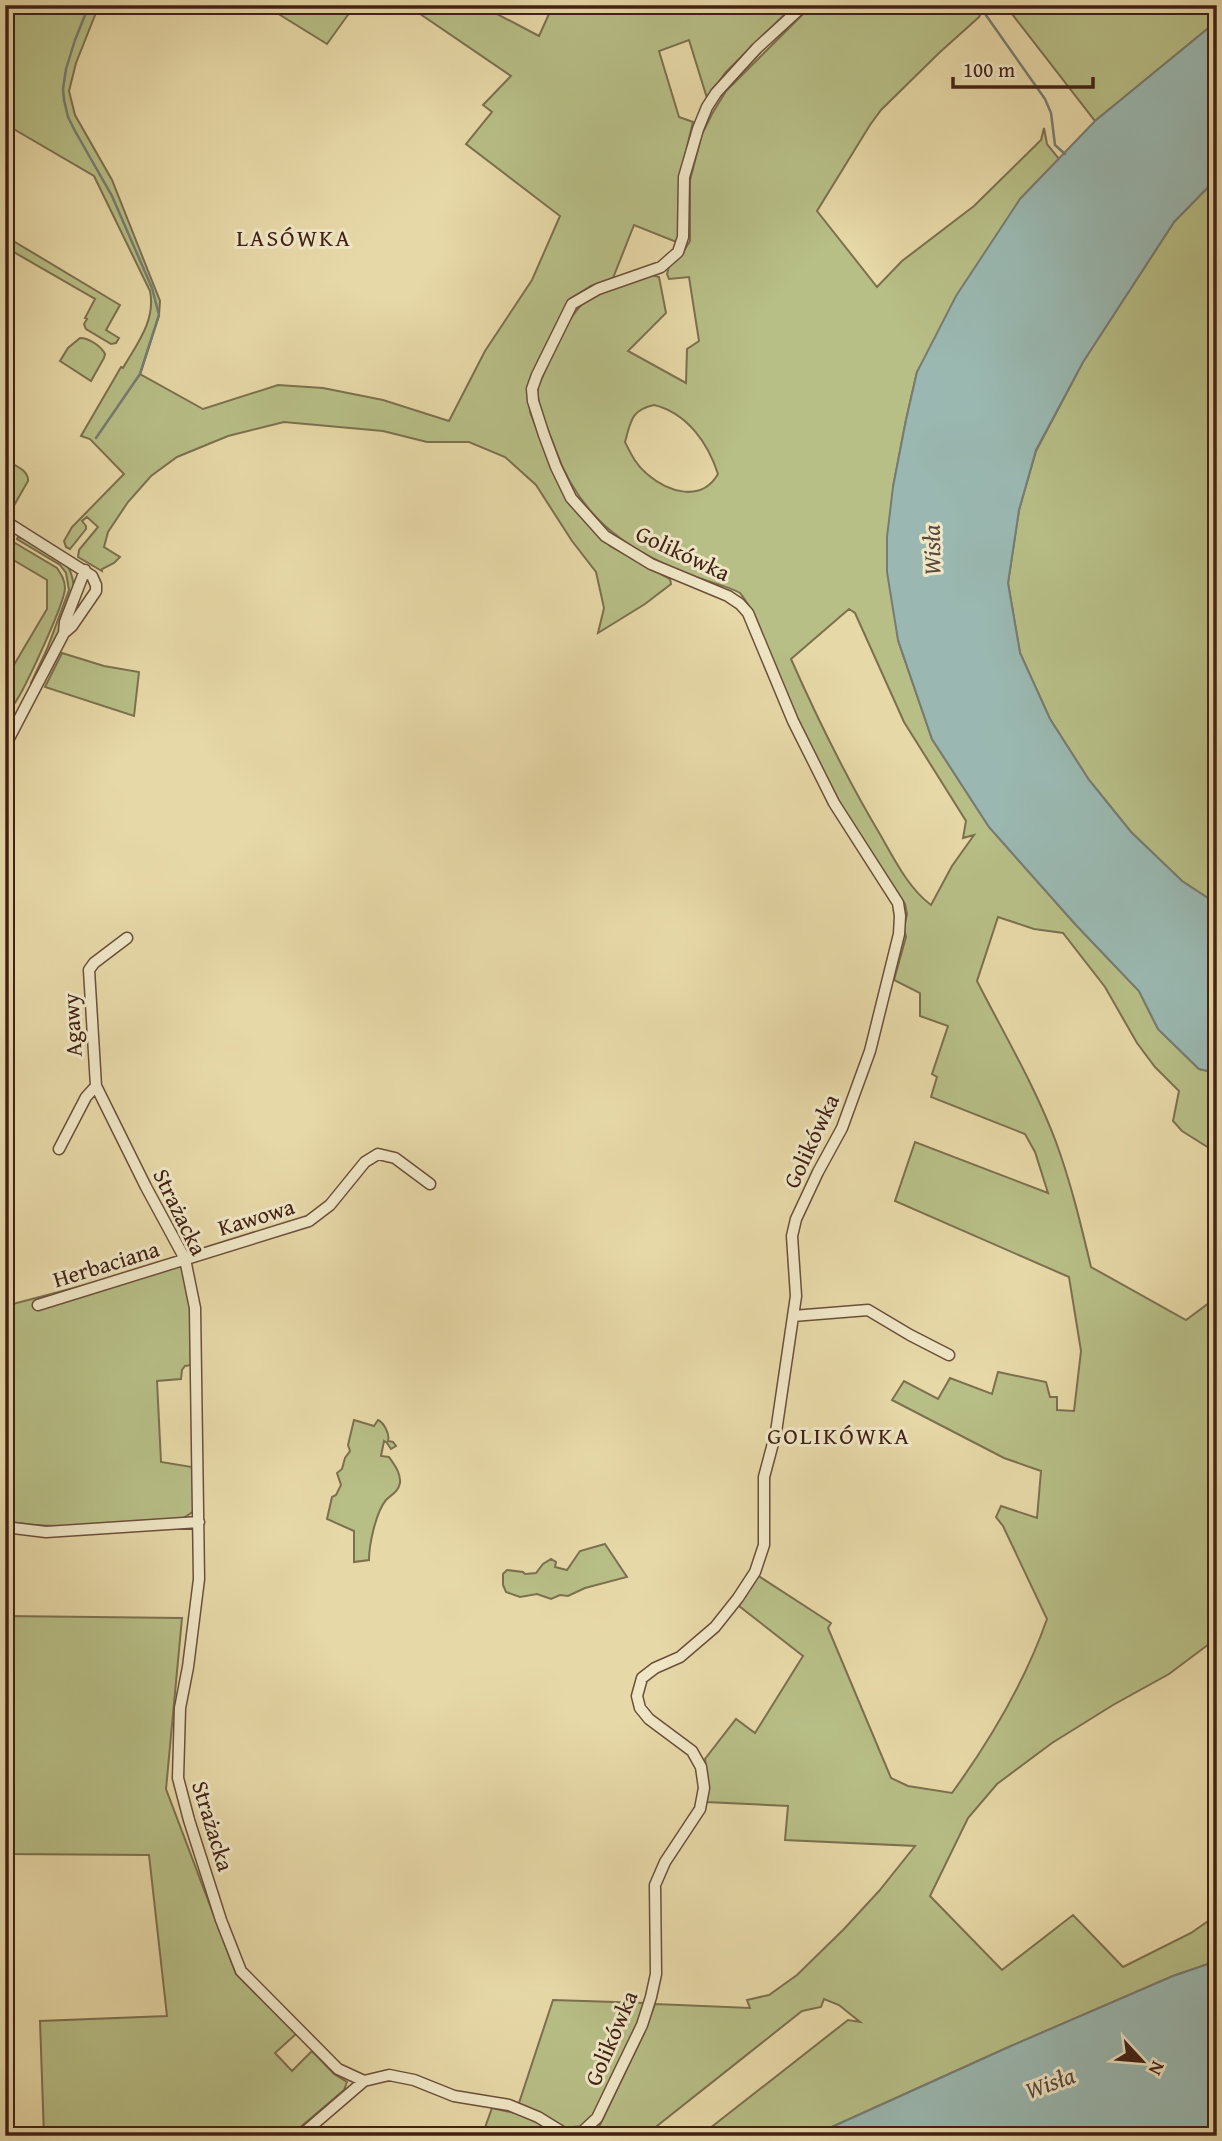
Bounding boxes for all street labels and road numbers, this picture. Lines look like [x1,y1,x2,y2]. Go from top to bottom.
street label: Golikówka [631,516,736,589]
street label: Agawy [53,992,90,1058]
street label: Golikówka [774,1088,847,1193]
street label: Strażacka [145,1163,216,1261]
street label: Kawowa [214,1189,298,1244]
street label: Herbaciana [49,1232,163,1295]
street label: Strażacka [184,1777,243,1875]
street label: Golikówka [576,1985,645,2091]

